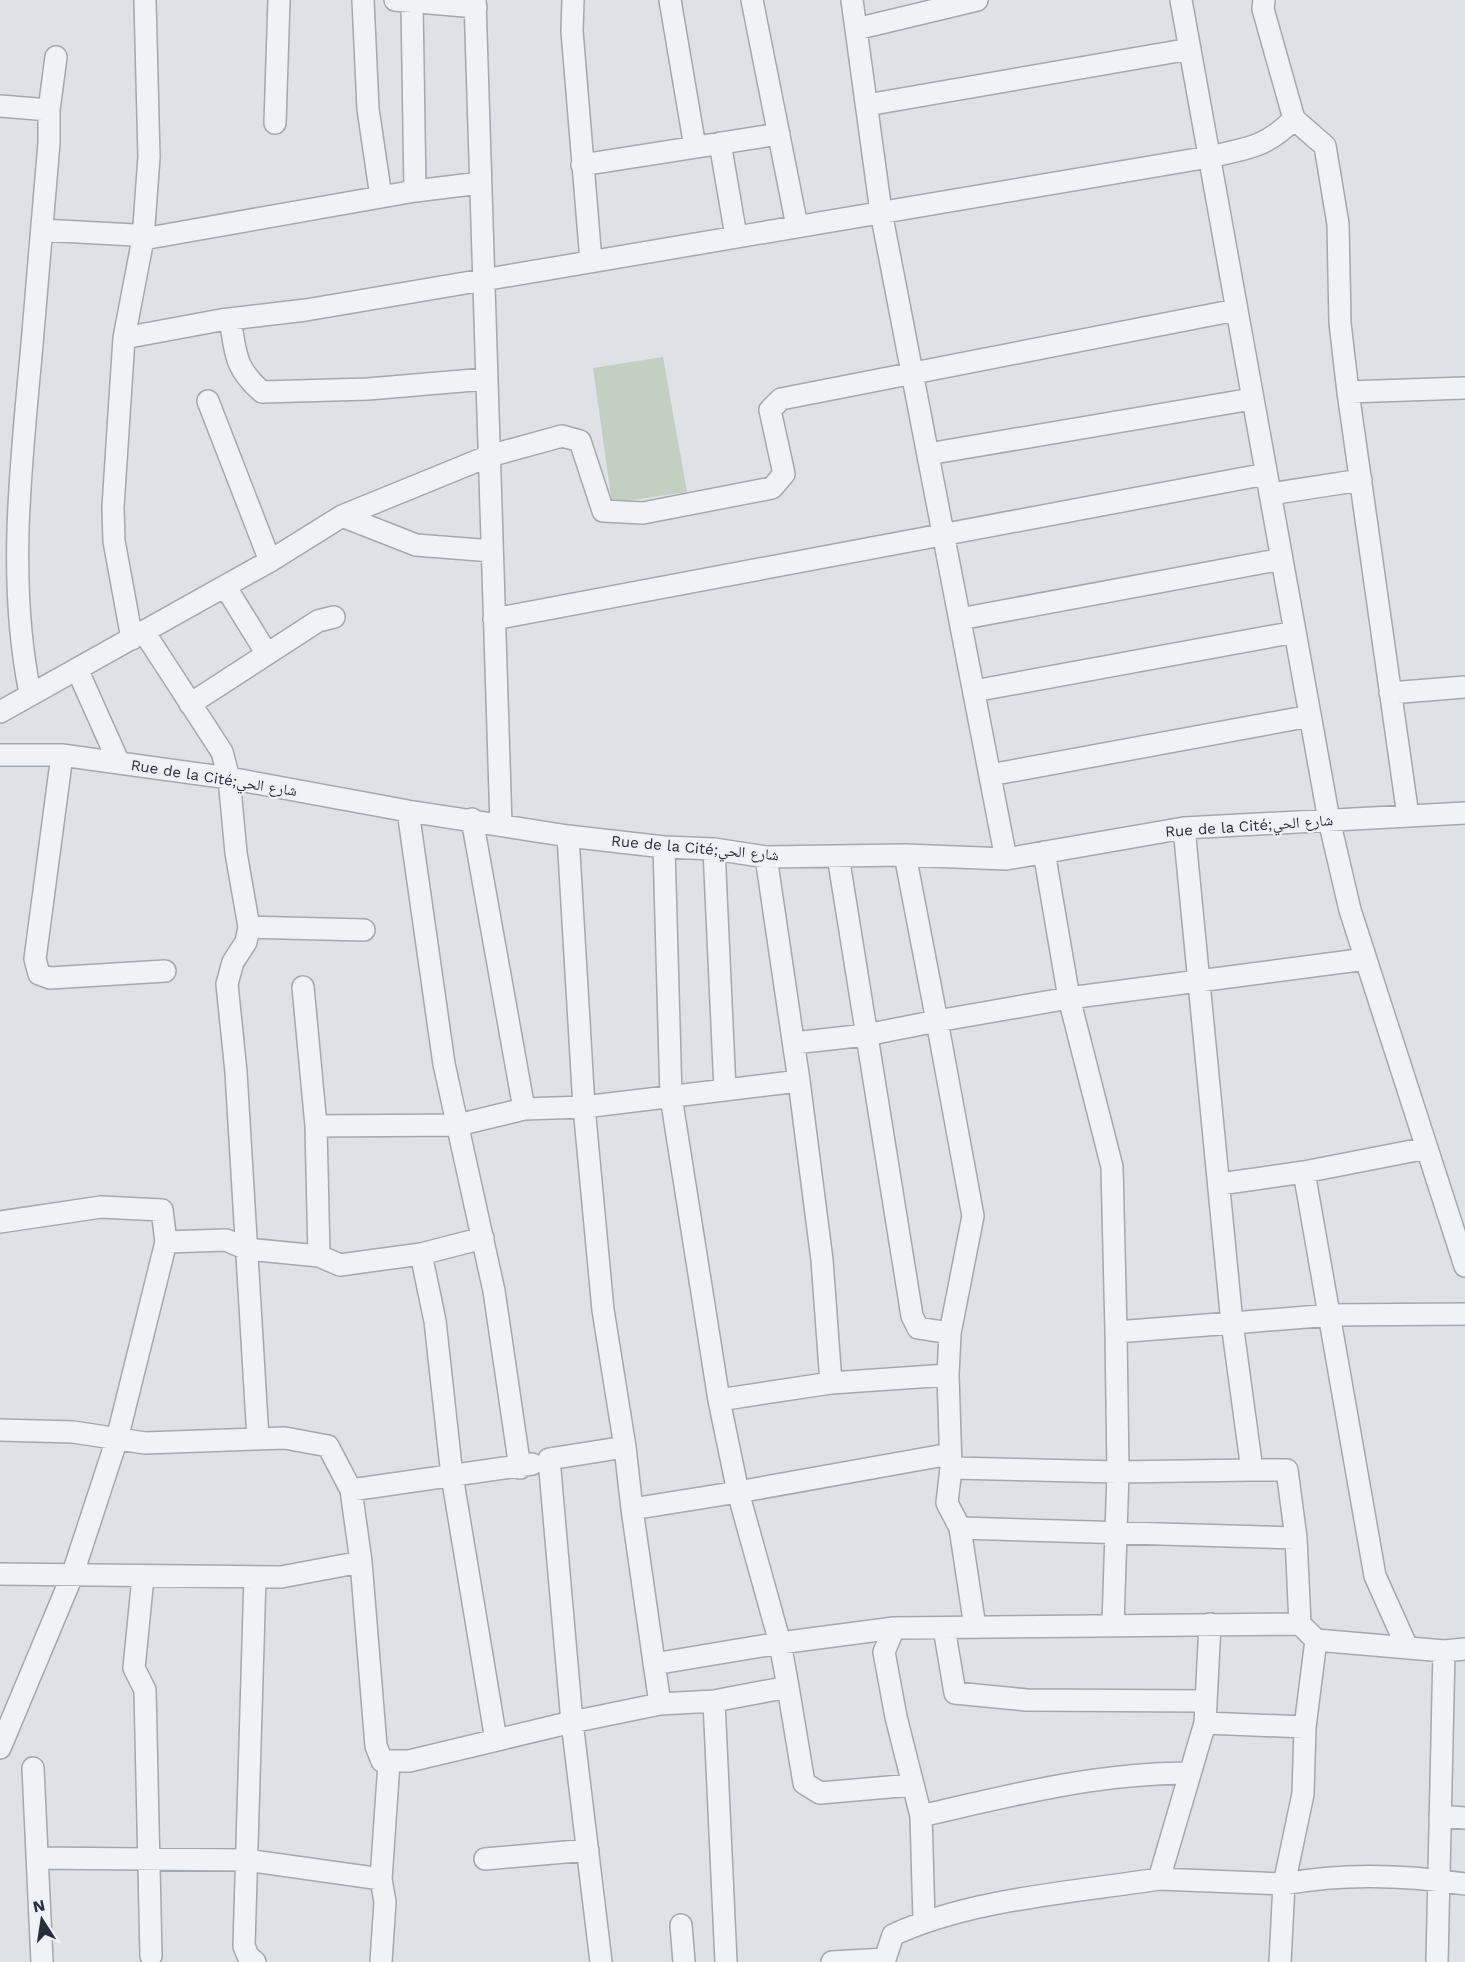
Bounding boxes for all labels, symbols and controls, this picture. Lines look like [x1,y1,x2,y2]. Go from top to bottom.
street label: Rue de la Cité;شارع الحي [129,756,299,803]
street label: Rue de la Cité;شارع الحي [1164,811,1334,844]
street label: Rue de la Cité;شارع الحي [610,832,780,867]
north arrow [12,1890,72,1950]
text: N [31,1895,47,1916]

